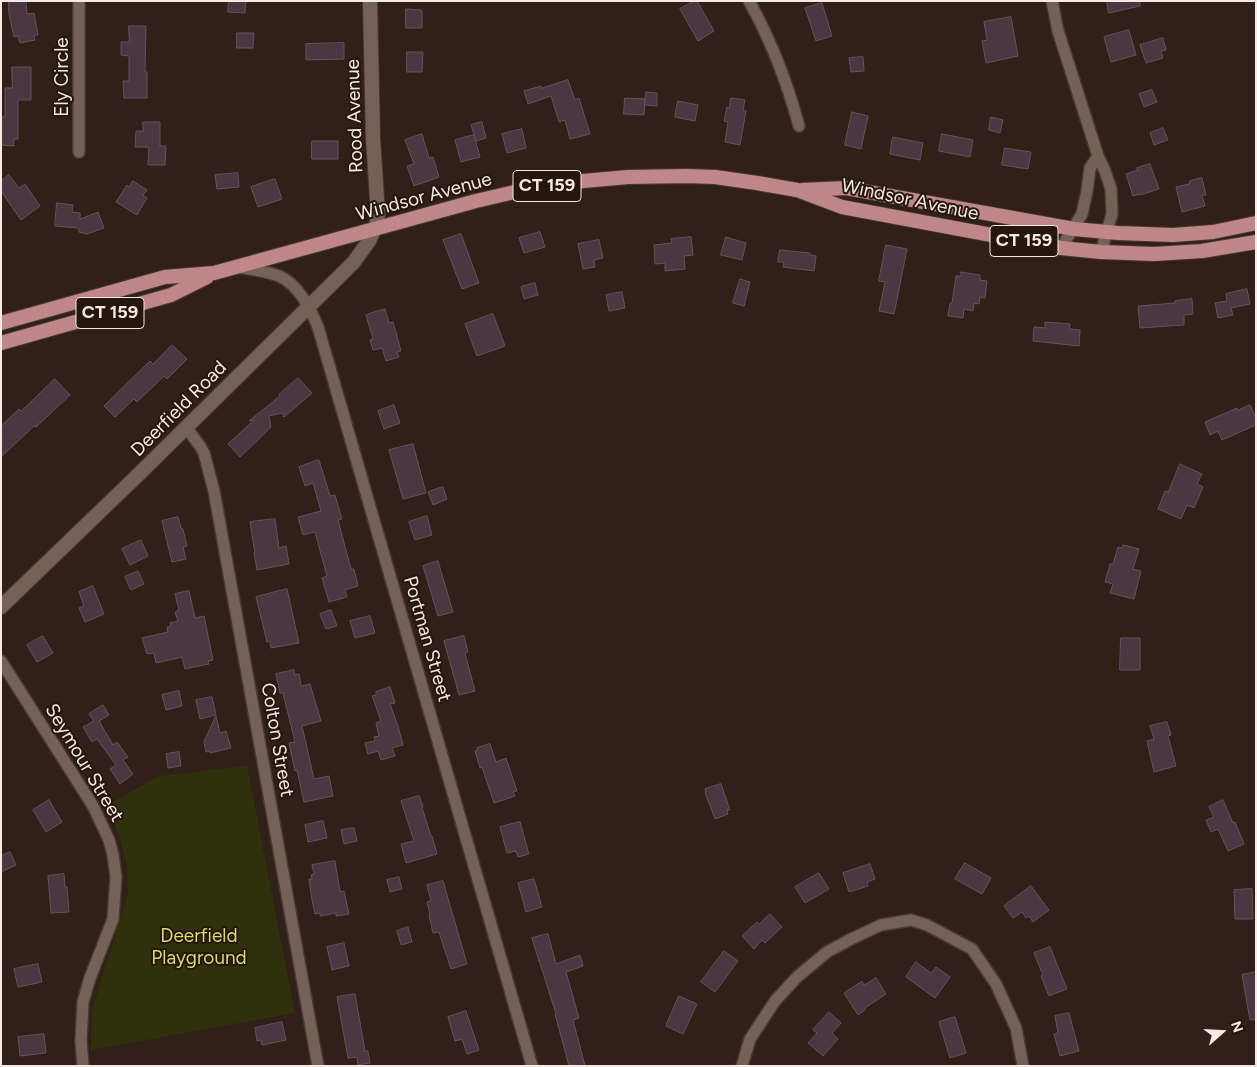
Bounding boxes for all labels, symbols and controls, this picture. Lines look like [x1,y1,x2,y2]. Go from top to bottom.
street label: Ely Circle [51,37,73,117]
street label: Rood Avenue [342,59,368,173]
street label: Windsor Avenue [354,168,494,226]
road number: CT 159 [513,170,581,202]
street label: Windsor Avenue [839,174,981,226]
road number: CT 159 [990,226,1058,256]
road number: CT 159 [76,298,144,328]
street label: Deerfield Road [126,356,232,462]
street label: Portman Street [398,573,456,705]
street label: Colton Street [256,681,298,799]
street label: Seymour Street [40,700,128,826]
park label: Deerfield Playground [151,925,247,969]
north arrow [1197,1007,1247,1057]
text: N [1227,1019,1246,1035]

